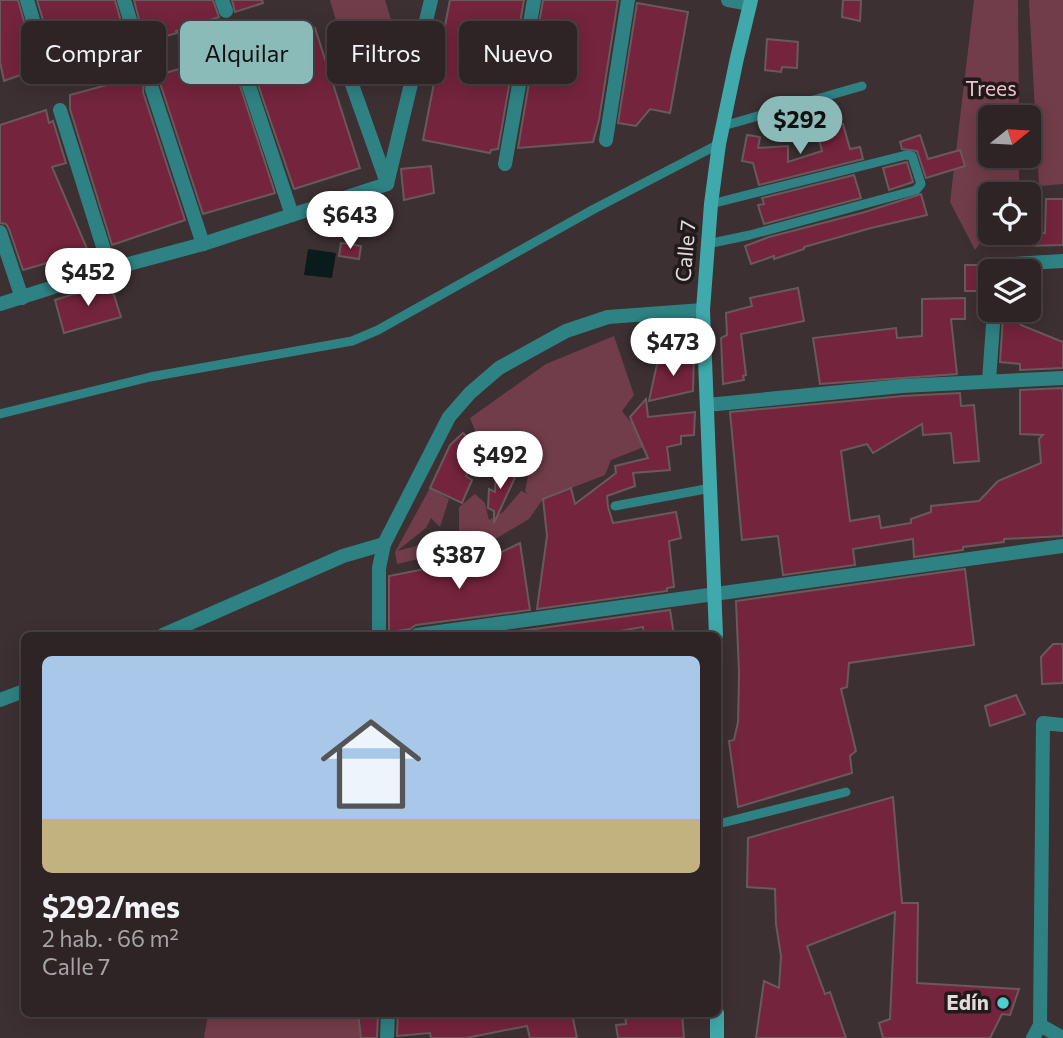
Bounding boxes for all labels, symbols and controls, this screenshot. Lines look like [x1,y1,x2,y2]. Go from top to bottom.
chip: Comprar [21,21,166,84]
chip: Alquilar [180,21,313,84]
chip: Filtros [327,21,445,84]
chip: Nuevo [459,21,577,84]
park label: Trees [965,75,1017,100]
pin: $292 [759,96,841,156]
text: $292 [773,105,827,133]
north arrow [978,105,1041,168]
map controls [978,105,1041,322]
button: locate [978,182,1041,245]
pin: $643 [309,191,391,251]
text: $643 [323,200,377,228]
street label: Calle 7 [669,219,700,283]
pin: $452 [47,248,129,308]
text: $452 [61,257,115,285]
button: layers [978,259,1041,322]
pin: $473 [632,318,714,378]
text: $473 [647,327,699,355]
pin: $492 [459,432,541,491]
text: $492 [473,440,527,468]
pin: $387 [418,532,500,591]
text: $387 [432,540,486,568]
icon: home [308,701,434,827]
text: $292/mes [42,887,180,924]
text: 2 hab. · 66 m² [42,924,179,952]
text: Calle 7 [42,952,110,980]
place label: Edín [946,989,989,1014]
marker: Edín [995,995,1011,1011]

